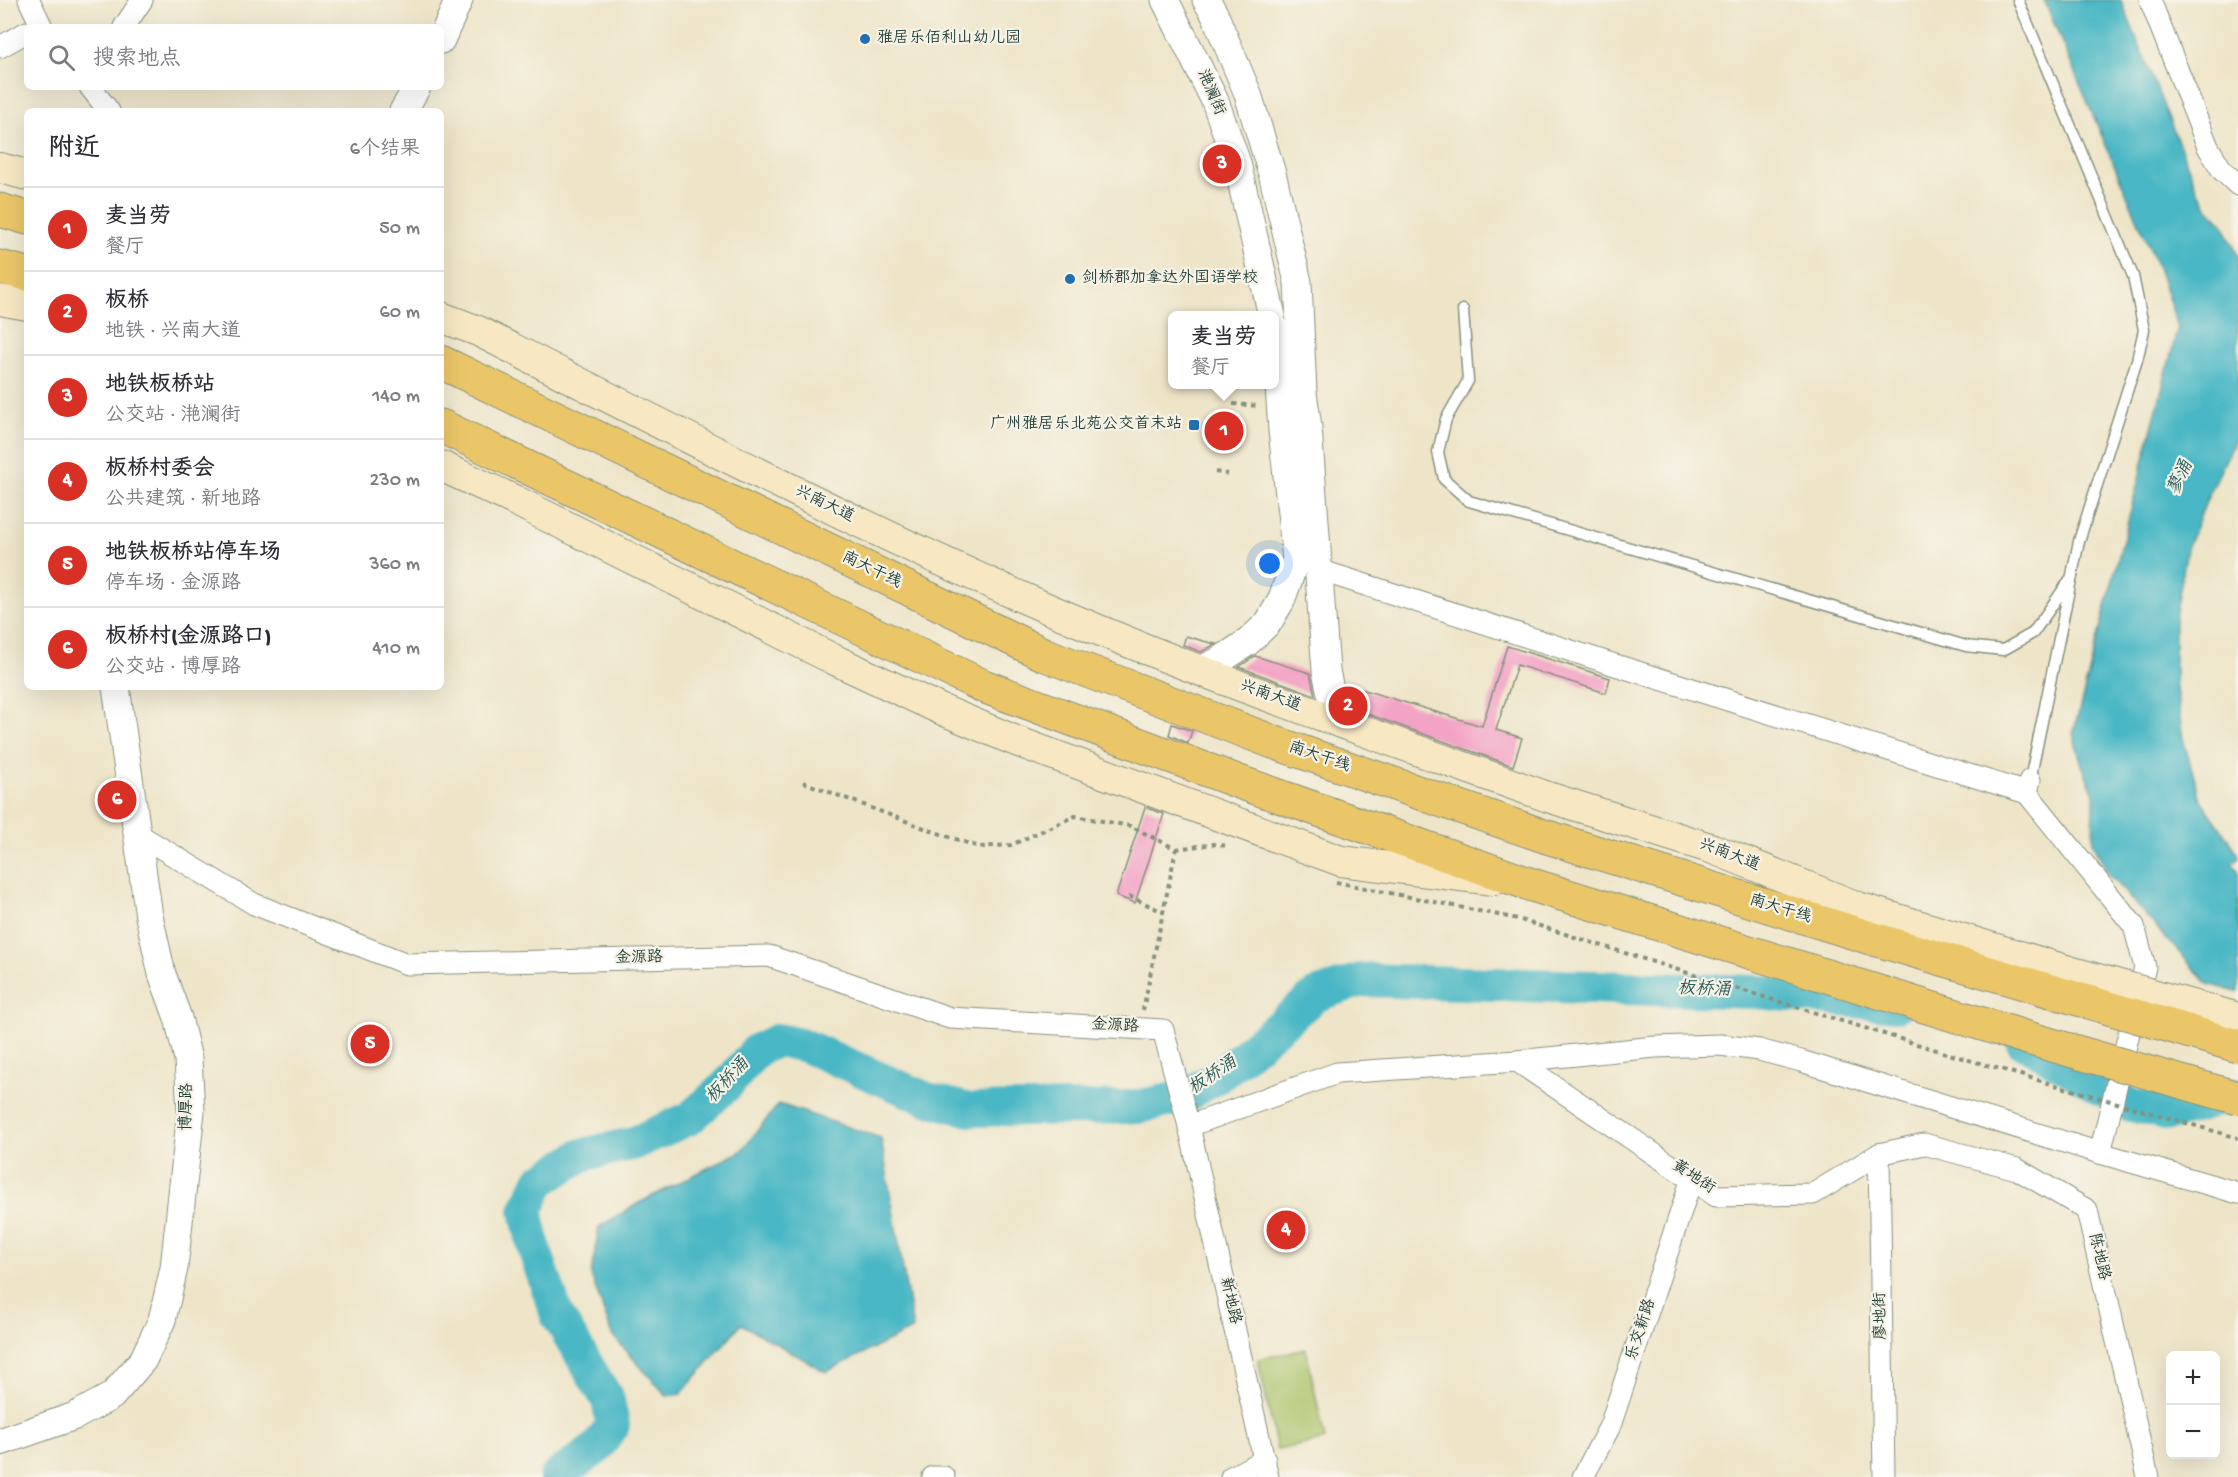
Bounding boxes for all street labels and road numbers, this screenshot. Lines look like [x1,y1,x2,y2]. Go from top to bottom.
street label: 滟澜街 [1192,67,1229,119]
street label: 兴南大道 [791,481,858,528]
street label: 南大干线 [838,547,905,594]
street label: 兴南大道 [1237,675,1304,717]
street label: 南大干线 [1286,737,1353,777]
street label: 兴南大道 [1696,834,1763,876]
street label: 南大干线 [1747,890,1814,928]
street label: 金源路 [615,947,663,969]
street label: 金源路 [1091,1014,1140,1038]
street label: 博厚路 [176,1083,198,1131]
street label: 黄地街 [1668,1155,1719,1199]
street label: 陈地路 [2083,1231,2115,1283]
street label: 新地路 [1214,1275,1246,1327]
street label: 廖地街 [1870,1292,1892,1340]
street label: 乐交新路 [1621,1296,1661,1363]

